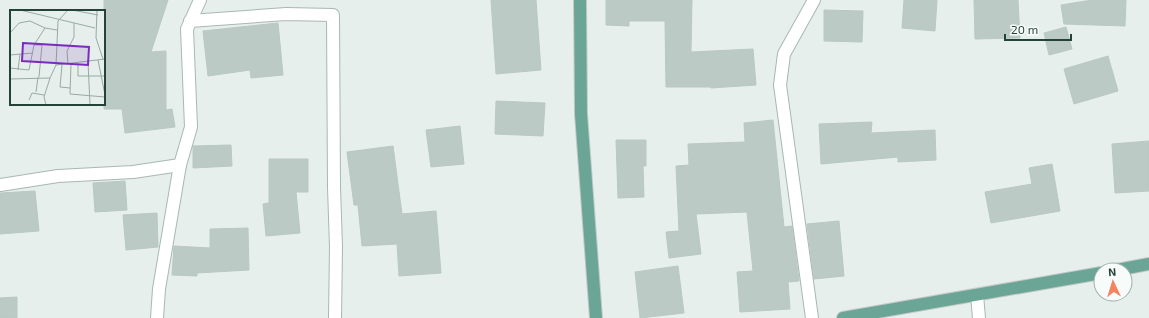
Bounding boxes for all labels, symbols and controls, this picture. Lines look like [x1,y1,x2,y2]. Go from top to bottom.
inset map [10,10,105,105]
scale bar [1005,16,1071,42]
text: 20 m [1011,22,1038,36]
north arrow [1093,262,1133,302]
text: N [1108,265,1117,278]

